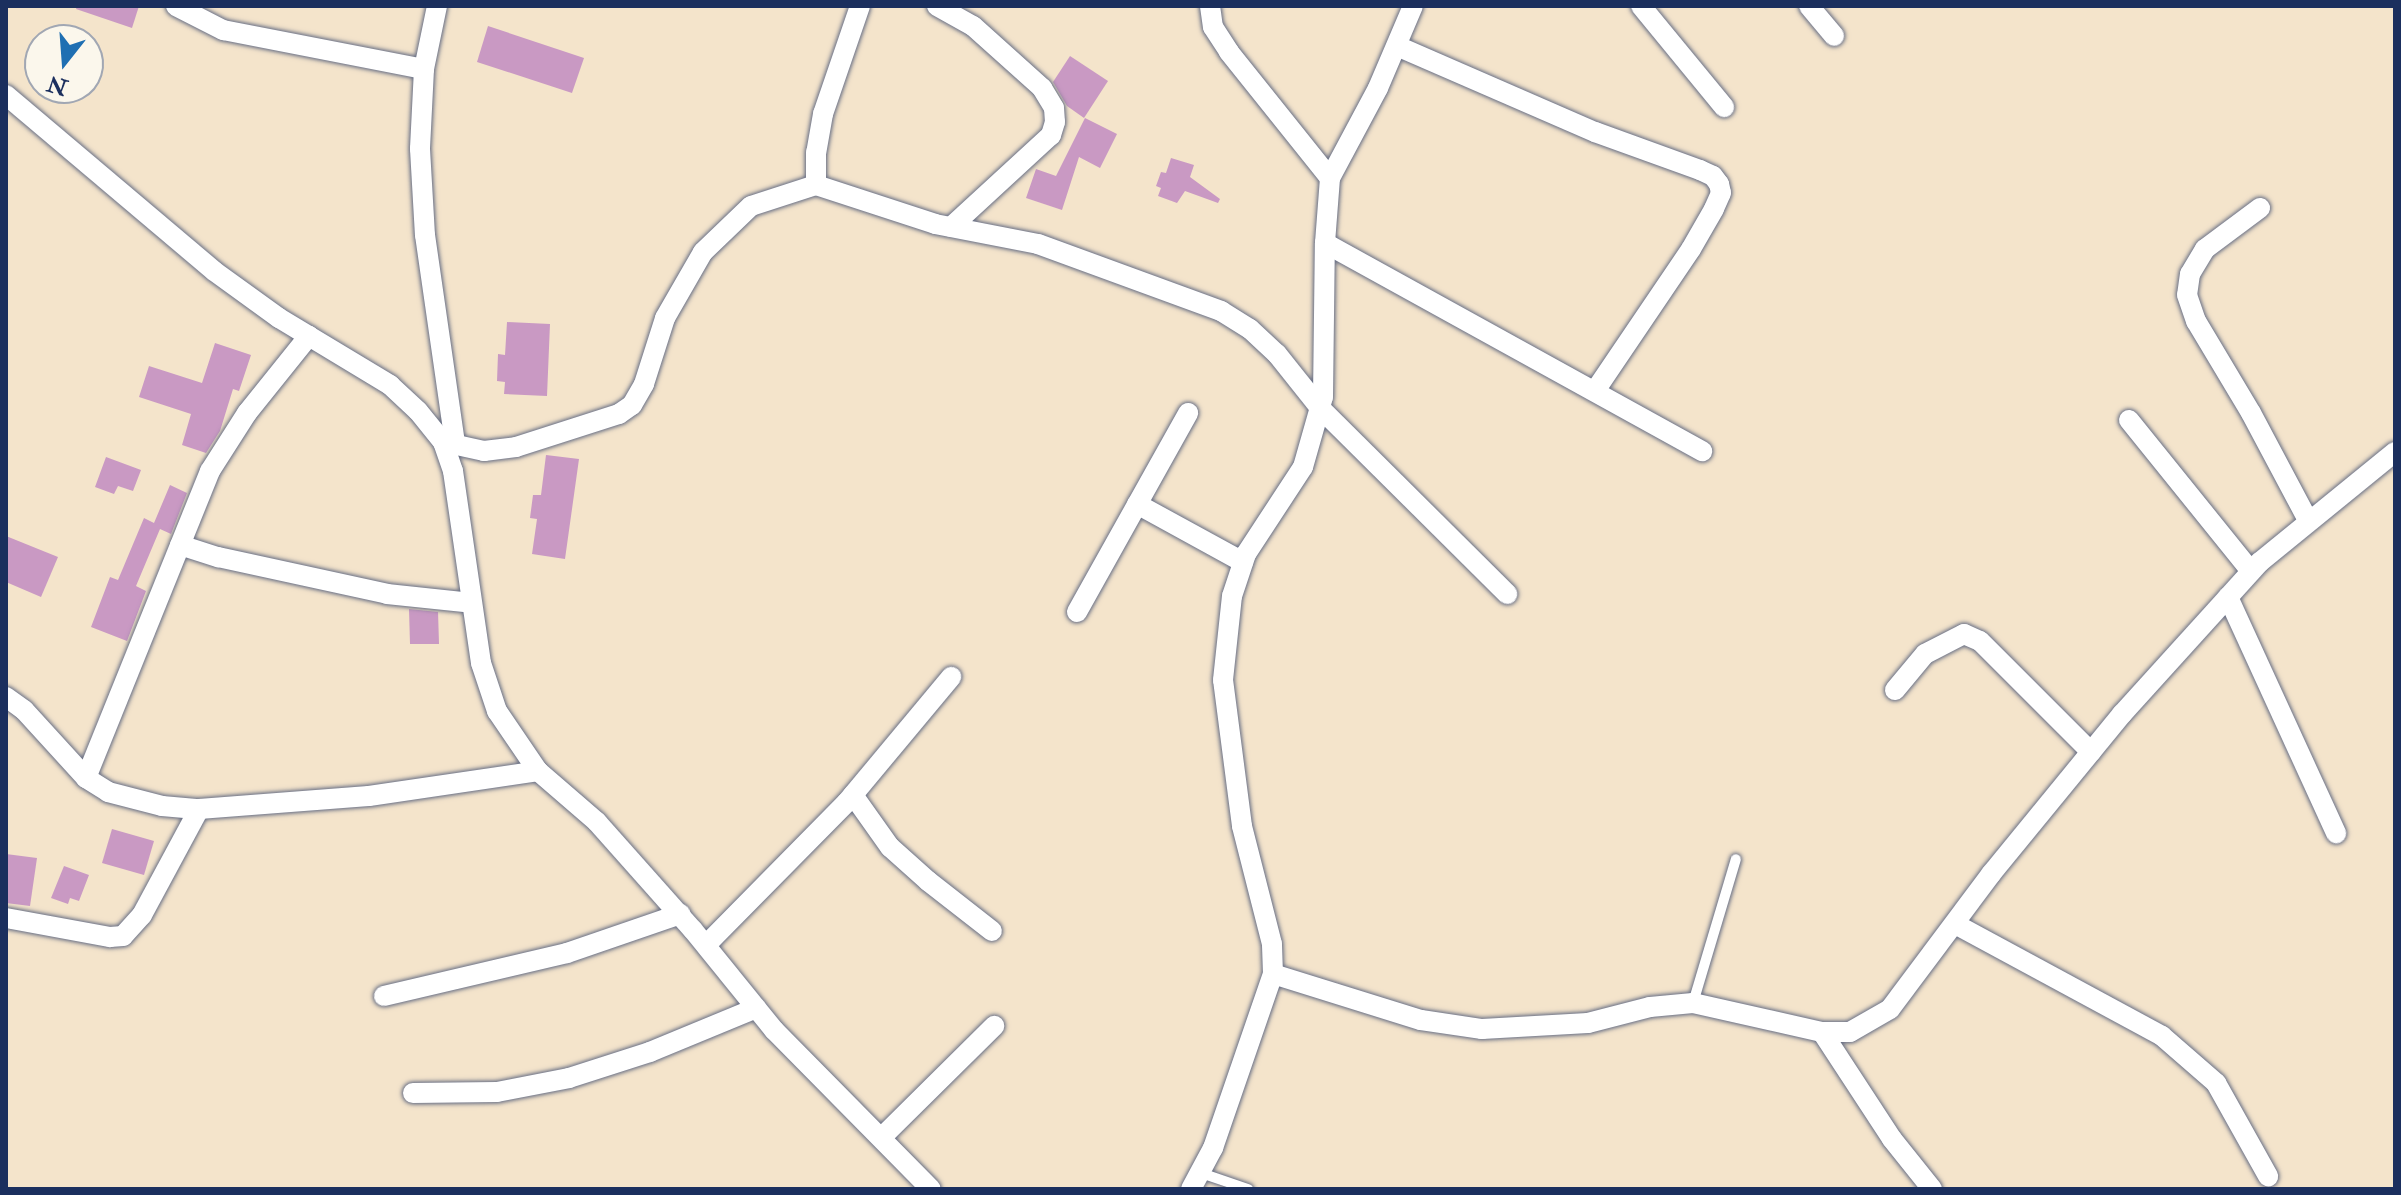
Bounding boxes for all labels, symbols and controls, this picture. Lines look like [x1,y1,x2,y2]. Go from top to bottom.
north arrow [24,24,104,104]
text: N [44,69,71,101]

